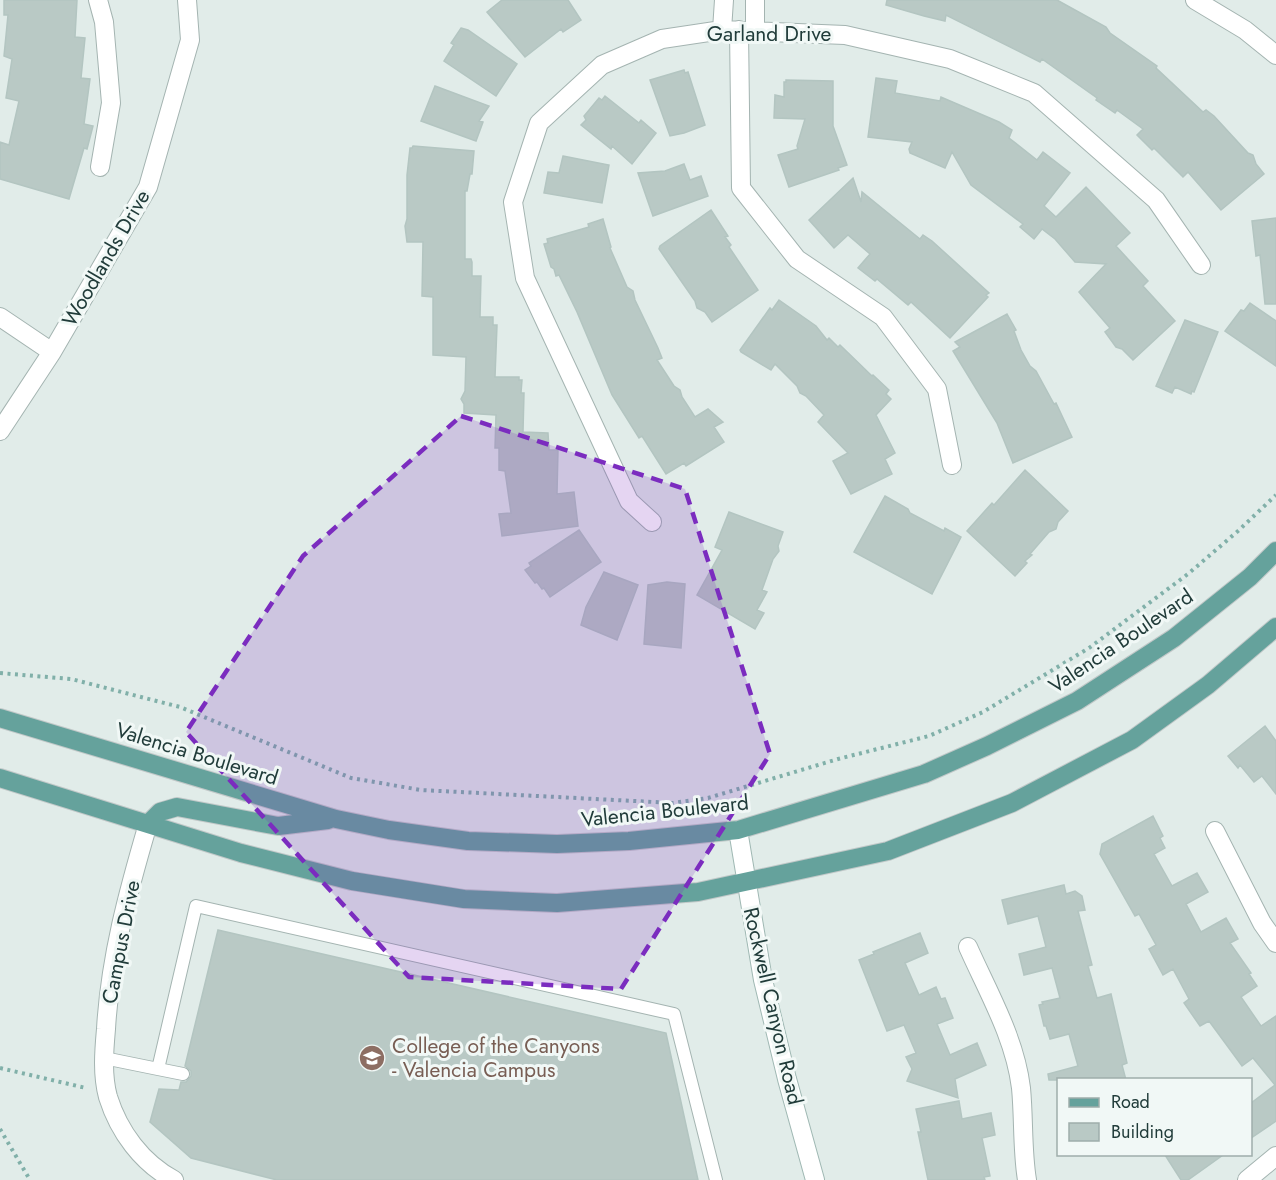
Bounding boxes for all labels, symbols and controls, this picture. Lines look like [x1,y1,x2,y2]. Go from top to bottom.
street label: Garland Drive [707,19,831,49]
street label: Woodlands Drive [55,184,157,332]
street label: Valencia Boulevard [1043,581,1199,701]
street label: Valencia Boulevard [112,715,282,793]
street label: Valencia Boulevard [580,787,750,835]
street label: Campus Drive [94,877,148,1006]
street label: Rockwell Canyon Road [736,904,810,1108]
place label: College of the Canyons - Valencia Campus [392,1031,600,1085]
school or university icon: College of the Canyons - Valencia Campus [357,1043,387,1073]
legend [1057,1078,1252,1156]
text: Road [1111,1089,1150,1115]
text: Building [1111,1119,1174,1145]

